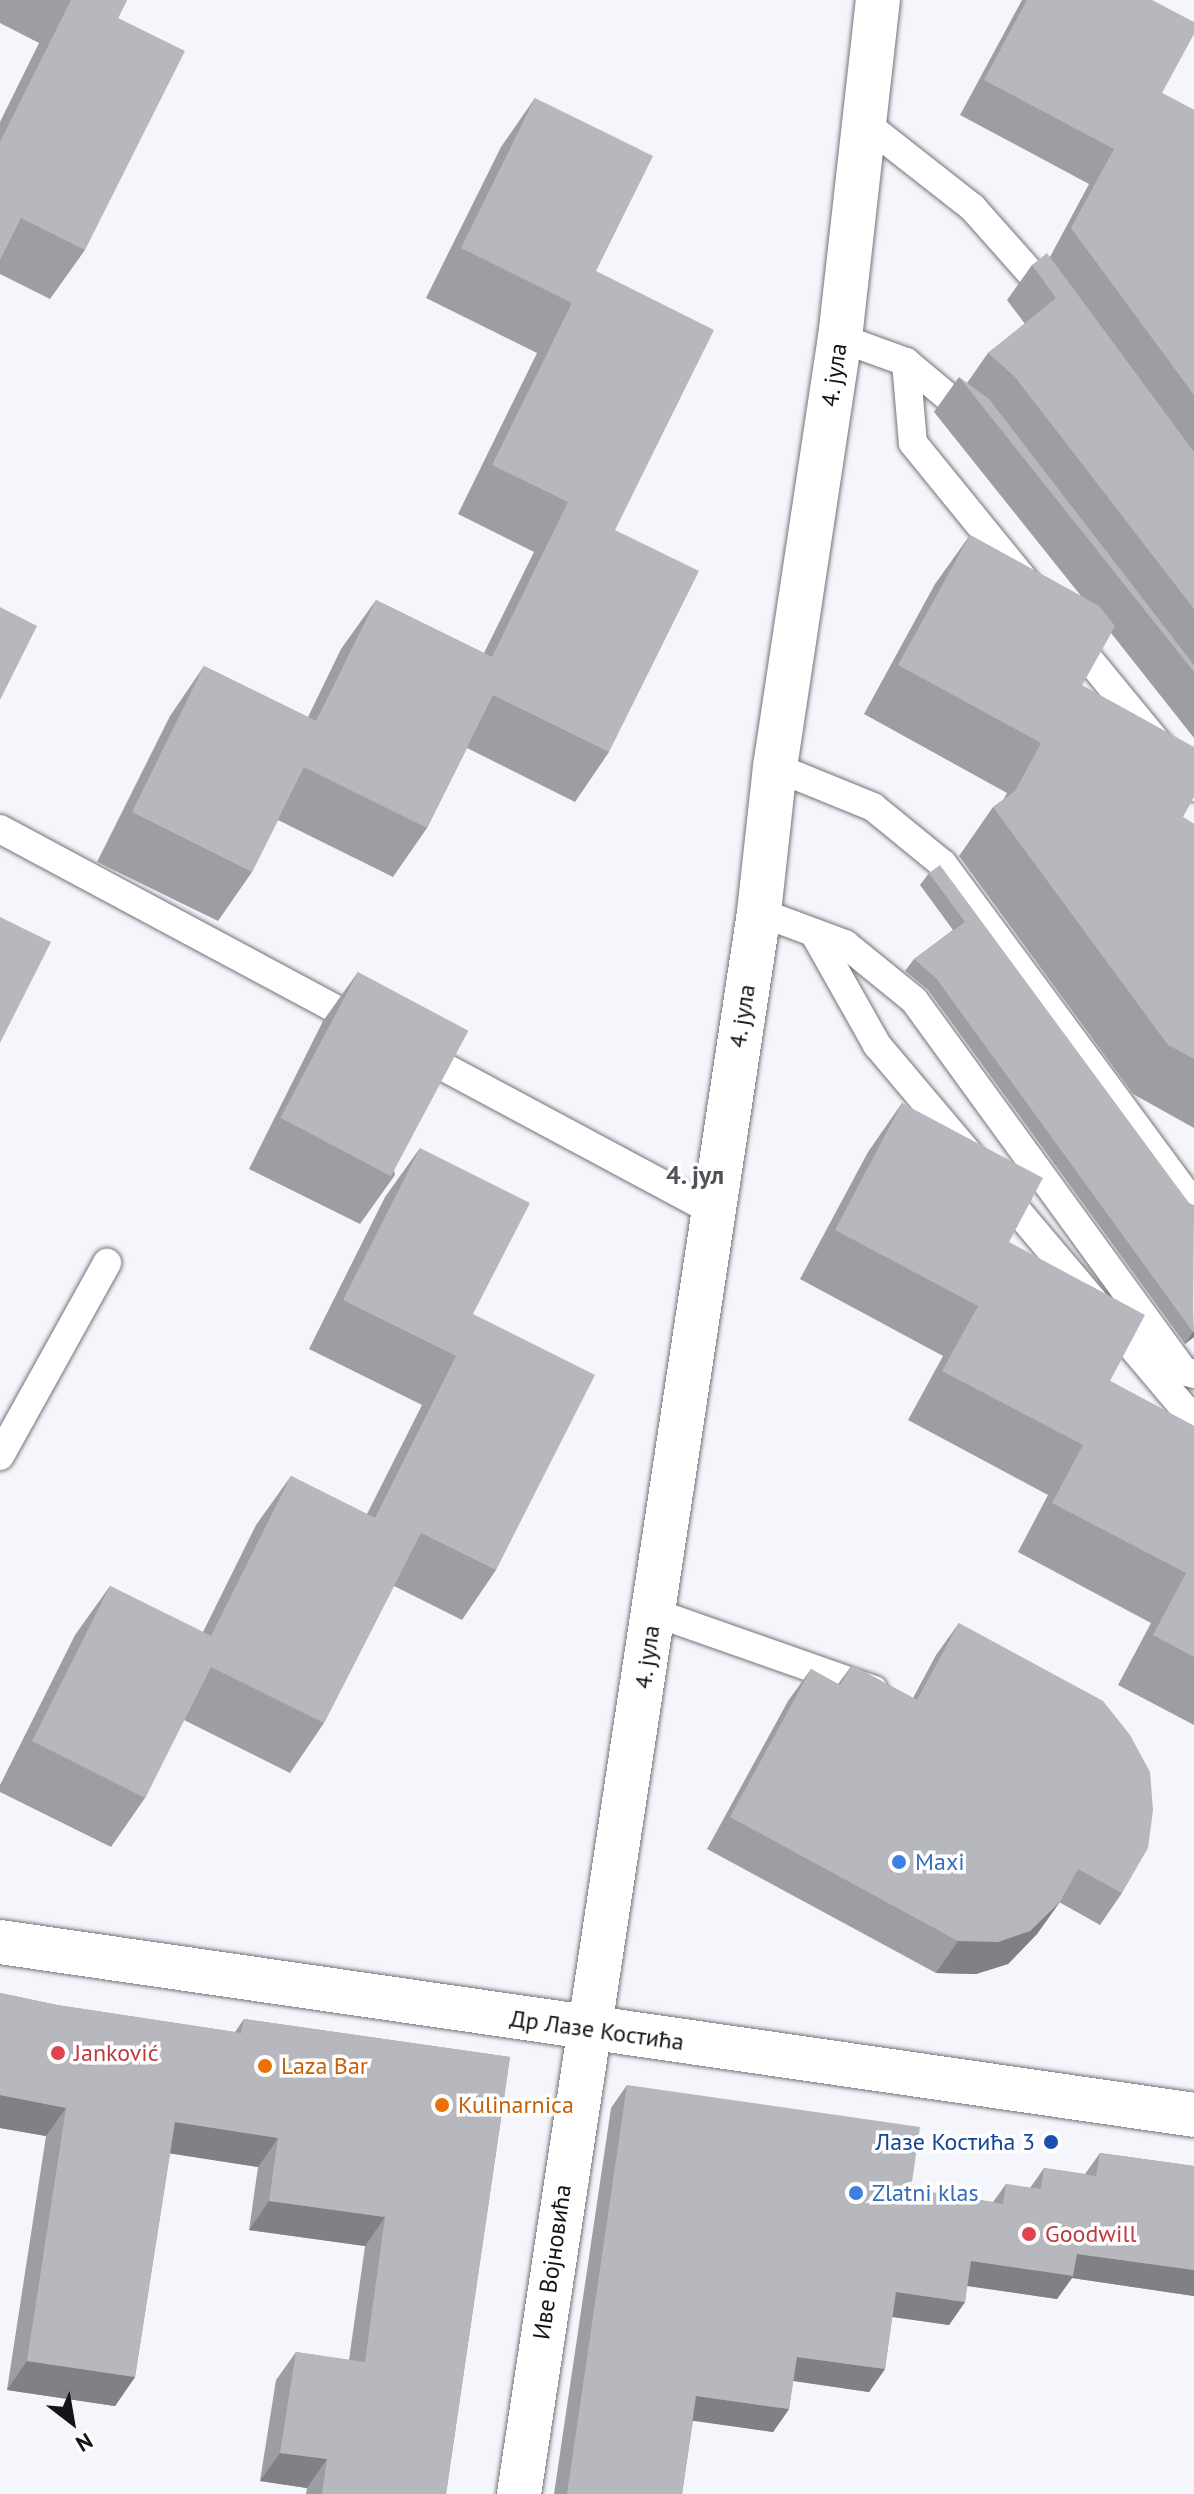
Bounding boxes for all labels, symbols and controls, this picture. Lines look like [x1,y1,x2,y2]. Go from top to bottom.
street label: 4. јула [815,340,853,410]
street label: 4. јула [723,981,761,1051]
district label: 4. јул [665,1159,725,1191]
street label: 4. јула [628,1622,666,1692]
place label: Maxi [915,1848,965,1876]
marker: Maxi [890,1853,908,1871]
street label: Др Лазе Костића [508,2004,686,2056]
place label: Janković [74,2039,159,2067]
marker: Janković [49,2044,67,2062]
place label: Laza Bar [281,2052,368,2080]
marker: Laza Bar [256,2057,274,2075]
place label: Kulinarnica [458,2091,574,2119]
marker: Kulinarnica [433,2096,451,2114]
place label: Лазе Костића 3 [875,2128,1035,2156]
marker: Лазе Костића 3 [1042,2133,1060,2151]
place label: Zlatni klas [872,2179,979,2207]
street label: Иве Војновића [527,2183,577,2341]
marker: Zlatni klas [847,2184,865,2202]
place label: Goodwill [1045,2220,1136,2248]
marker: Goodwill [1020,2225,1038,2243]
north arrow [32,2382,112,2462]
text: N [71,2427,98,2458]

